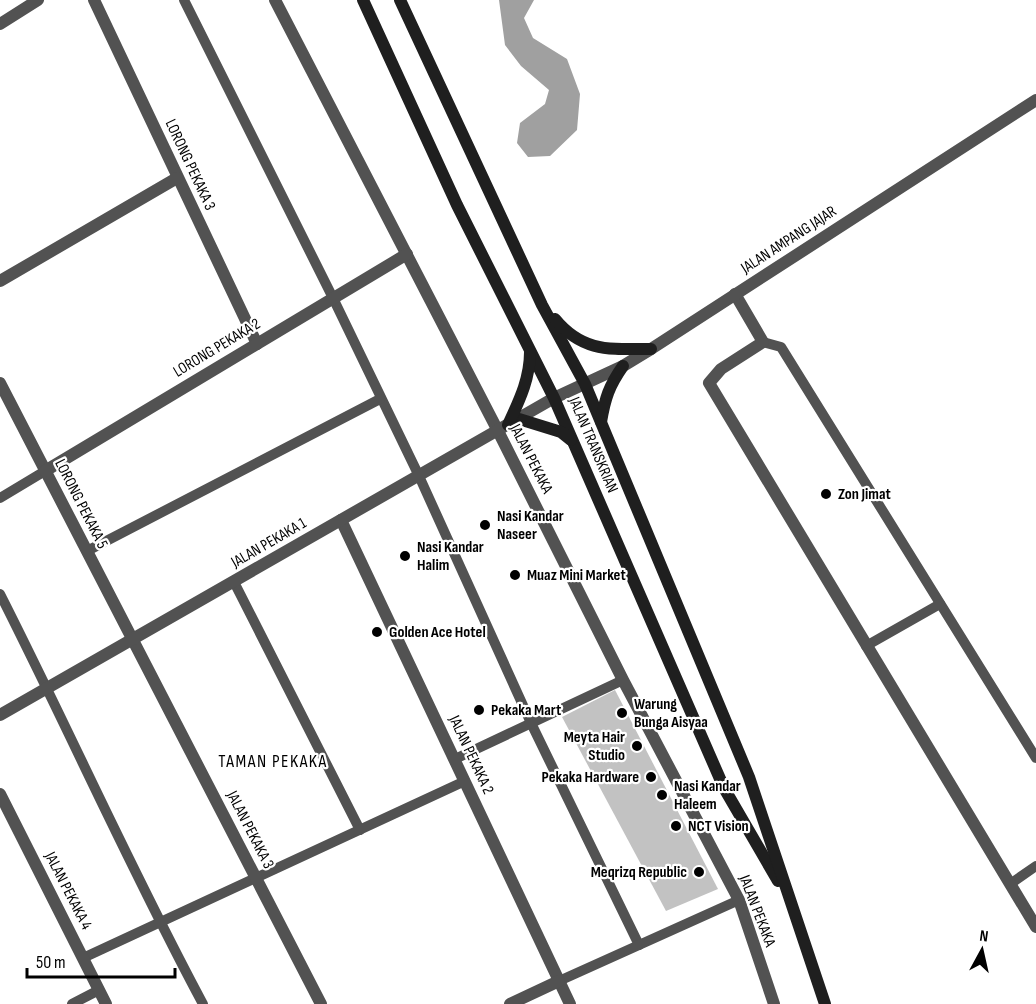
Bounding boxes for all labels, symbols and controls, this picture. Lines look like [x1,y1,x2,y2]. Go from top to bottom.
street label: LORONG PEKAKA 3 [161,116,219,214]
street label: JALAN AMPANG JAJAR [737,202,840,278]
street label: LORONG PEKAKA 2 [170,315,264,381]
street label: JALAN TRANSKRIAN [564,393,622,496]
street label: JALAN PEKAKA [505,420,557,497]
street label: LORONG PEKAKA 5 [50,456,112,552]
place label: Zon Jimat [838,485,891,504]
marker: Zon Jimat [819,487,833,501]
place label: Nasi Kandar Naseer [497,507,564,544]
street label: JALAN PEKAKA 1 [227,514,310,573]
marker: Nasi Kandar Naseer [478,518,492,532]
place label: Nasi Kandar Halim [417,538,484,575]
marker: Nasi Kandar Halim [398,549,412,563]
place label: Muaz Mini Market [527,566,626,585]
marker: Muaz Mini Market [508,568,522,582]
place label: Golden Ace Hotel [389,623,486,642]
marker: Golden Ace Hotel [370,625,384,639]
place label: Warung Bunga Aisyaa [634,695,708,732]
place label: Pekaka Mart [491,701,561,720]
marker: Pekaka Mart [472,703,486,717]
marker: Warung Bunga Aisyaa [615,706,629,720]
street label: JALAN PEKAKA 2 [444,712,497,797]
place label: Meyta Hair Studio [564,728,625,765]
marker: Meyta Hair Studio [630,739,644,753]
district label: TAMAN PEKAKA [218,751,328,772]
place label: Pekaka Hardware [542,768,639,787]
marker: Pekaka Hardware [644,770,658,784]
place label: Nasi Kandar Haleem [674,777,741,814]
street label: JALAN PEKAKA 3 [222,787,278,872]
marker: Nasi Kandar Haleem [655,788,669,802]
place label: NCT Vision [688,817,749,836]
marker: NCT Vision [669,819,683,833]
street label: JALAN PEKAKA 4 [40,848,96,933]
place label: Meqrizq Republic [591,863,687,882]
marker: Meqrizq Republic [692,865,706,879]
street label: JALAN PEKAKA [734,871,779,950]
north arrow [952,920,1012,980]
text: N [978,927,989,947]
scale bar [27,941,176,979]
text: 50 m [36,952,66,973]

